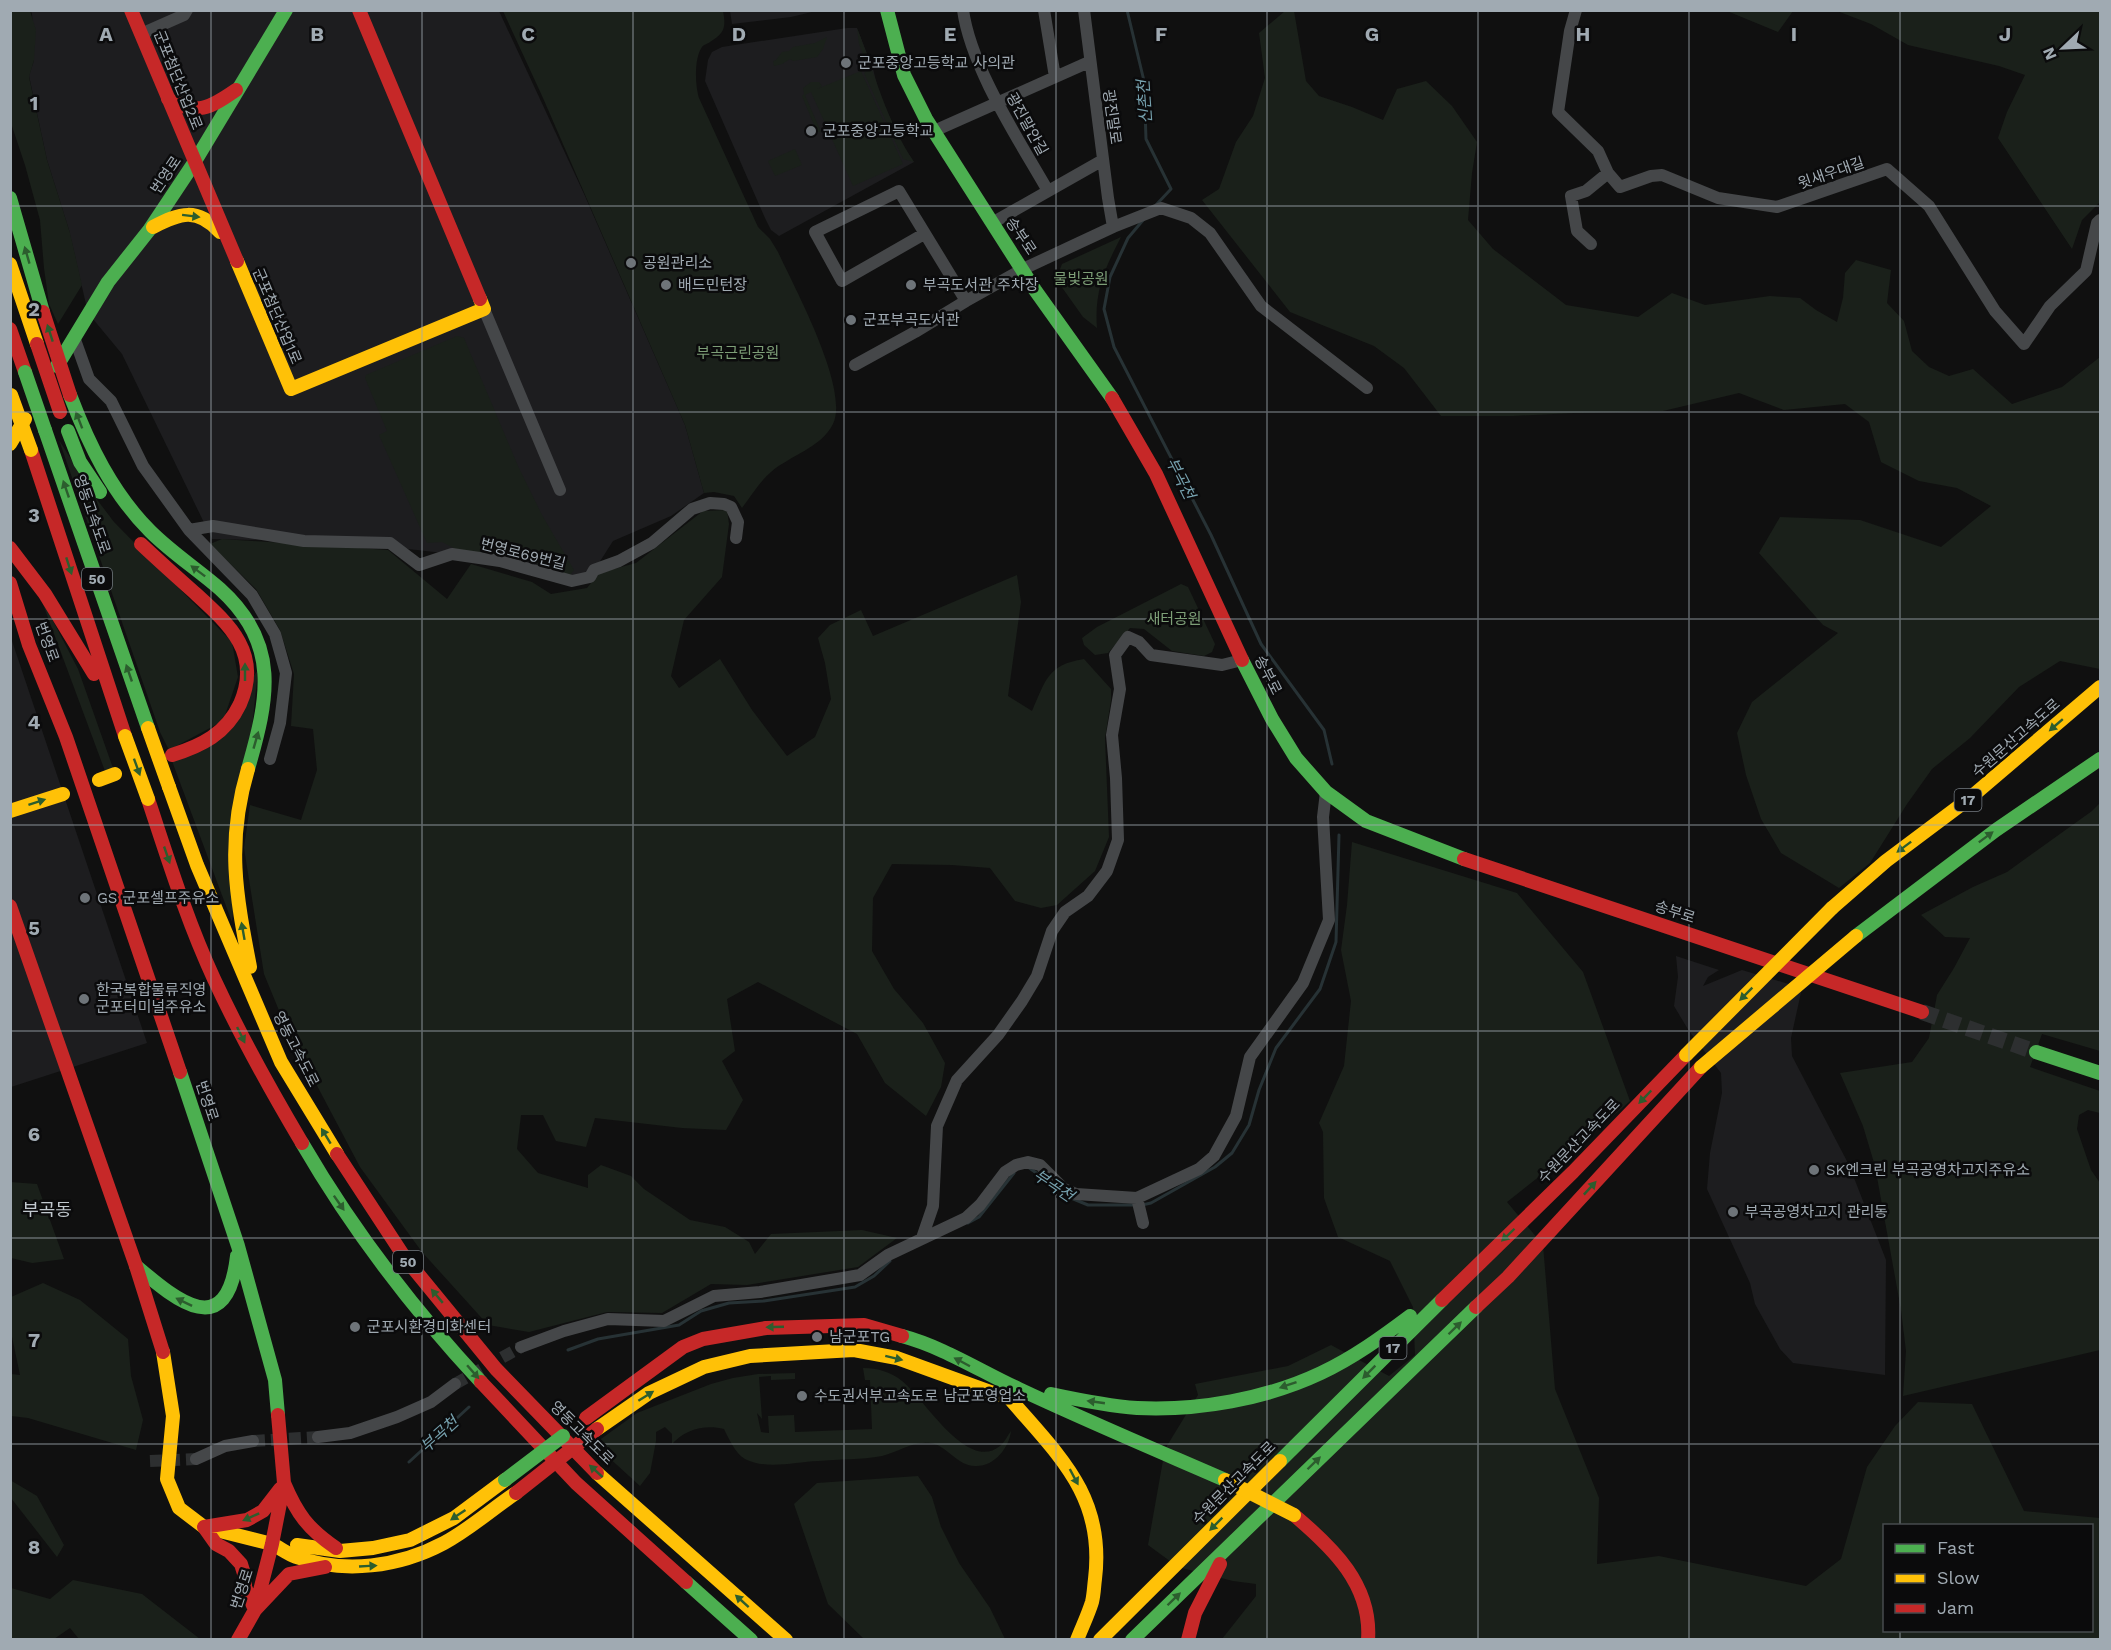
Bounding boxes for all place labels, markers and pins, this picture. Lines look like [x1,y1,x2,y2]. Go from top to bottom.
place label: 군포중앙고등학교 사의관 [858,54,1015,72]
marker: 군포중앙고등학교 사의관 [839,56,853,70]
place label: 군포중앙고등학교 [823,122,933,140]
marker: 군포중앙고등학교 [804,124,818,138]
place label: 공원관리소 [643,254,712,272]
marker: 공원관리소 [624,256,638,270]
place label: 배드민턴장 [678,276,747,294]
place label: 부곡도서관 주차장 [923,276,1039,294]
marker: 배드민턴장 [659,278,673,292]
marker: 부곡도서관 주차장 [904,278,918,292]
place label: 군포부곡도서관 [863,311,960,329]
marker: 군포부곡도서관 [844,313,858,327]
place label: GS 군포셀프주유소 [97,889,219,907]
marker: GS 군포셀프주유소 [78,891,92,905]
place label: 한국복합물류직영 군포터미널주유소 [96,981,207,1016]
marker: 한국복합물류직영 군포터미널주유소 [77,992,91,1006]
place label: SK엔크린 부곡공영차고지주유소 [1826,1161,2030,1179]
marker: SK엔크린 부곡공영차고지주유소 [1807,1163,1821,1177]
place label: 부곡공영차고지 관리동 [1745,1203,1888,1221]
marker: 부곡공영차고지 관리동 [1726,1205,1740,1219]
place label: 군포시환경미화센터 [367,1318,491,1336]
marker: 군포시환경미화센터 [348,1320,362,1334]
place label: 남군포TG [829,1328,890,1346]
marker: 남군포TG [810,1330,824,1344]
place label: 수도권서부고속도로 남군포영업소 [814,1387,1026,1405]
marker: 수도권서부고속도로 남군포영업소 [795,1389,809,1403]

